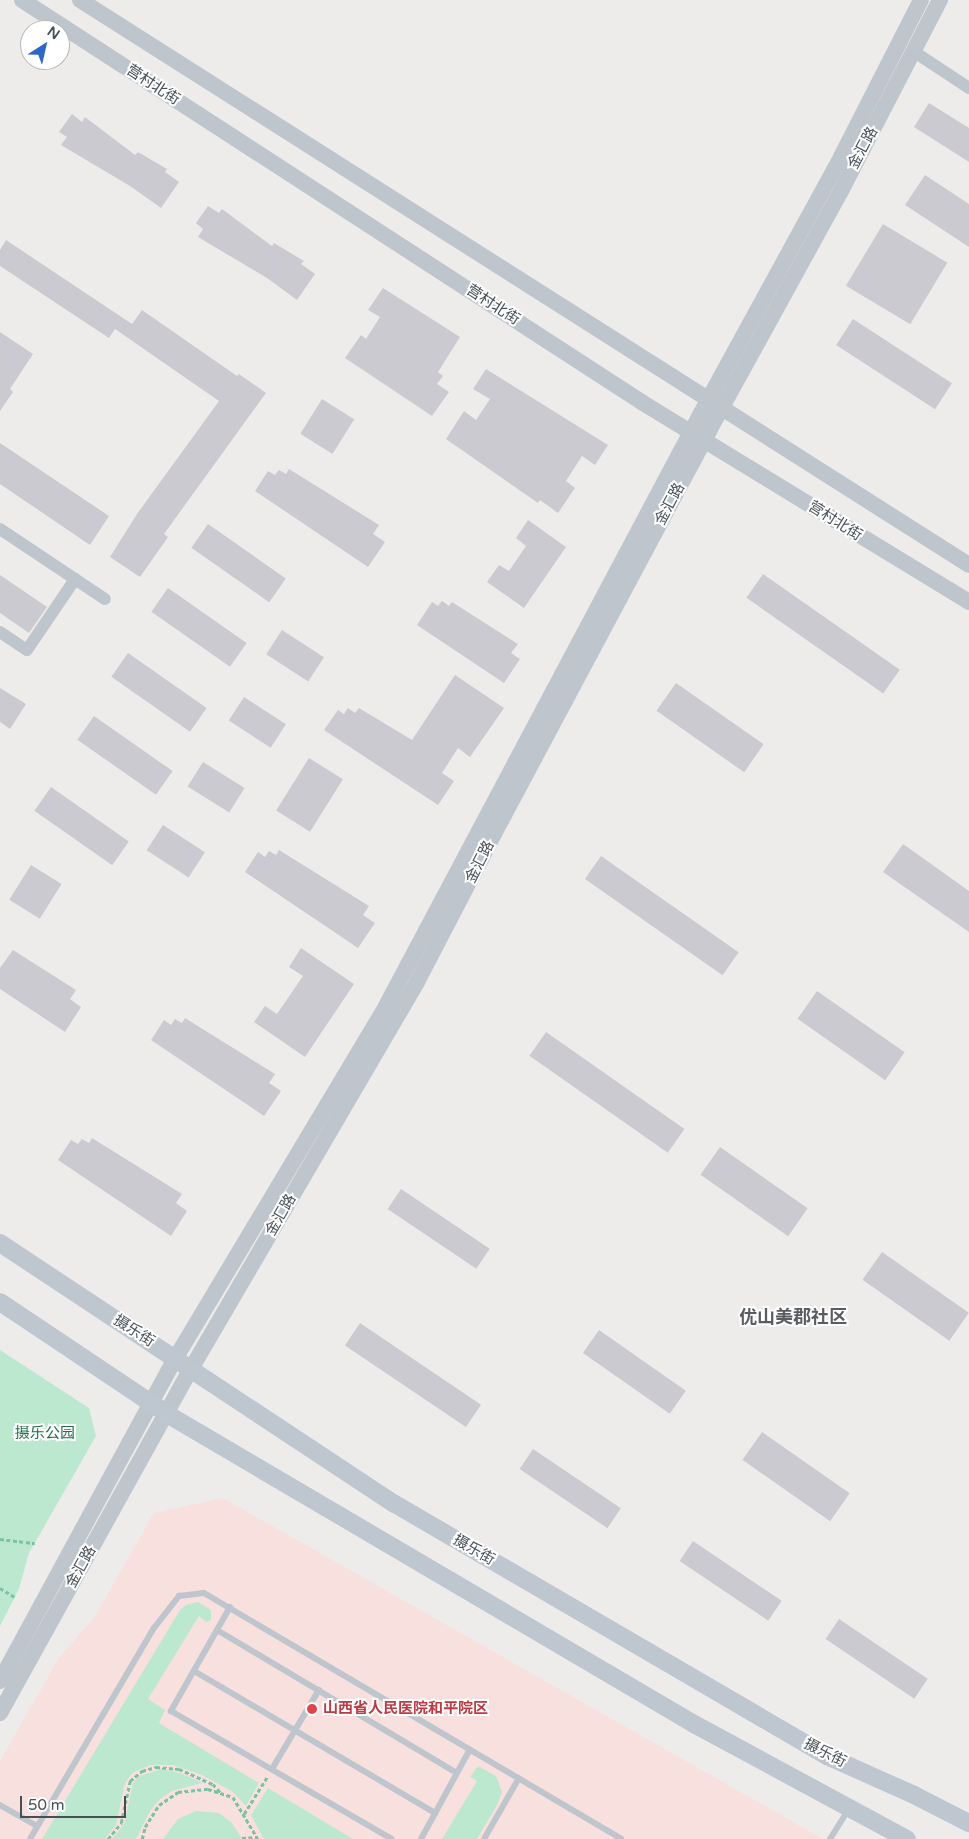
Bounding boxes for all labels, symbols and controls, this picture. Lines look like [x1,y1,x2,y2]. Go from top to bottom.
north arrow [20,20,70,70]
text: N [44,23,63,43]
street label: 营村北街 [123,61,183,109]
street label: 金汇路 [844,124,882,172]
street label: 营村北街 [463,281,523,329]
street label: 金汇路 [651,480,689,528]
street label: 营村北街 [805,497,865,545]
street label: 金汇路 [462,838,498,886]
street label: 金汇路 [262,1191,300,1239]
district label: 优山美郡社区 [739,1306,847,1328]
street label: 摄乐街 [110,1311,158,1351]
park label: 摄乐公园 [15,1425,75,1443]
street label: 摄乐街 [450,1531,498,1569]
street label: 金汇路 [62,1543,100,1591]
place label: 山西省人民医院和平院区 [323,1700,488,1718]
marker: 山西省人民医院和平院区 [305,1702,319,1716]
street label: 摄乐街 [801,1735,849,1771]
scale bar [22,1786,129,1818]
text: 50 m [28,1796,65,1814]

